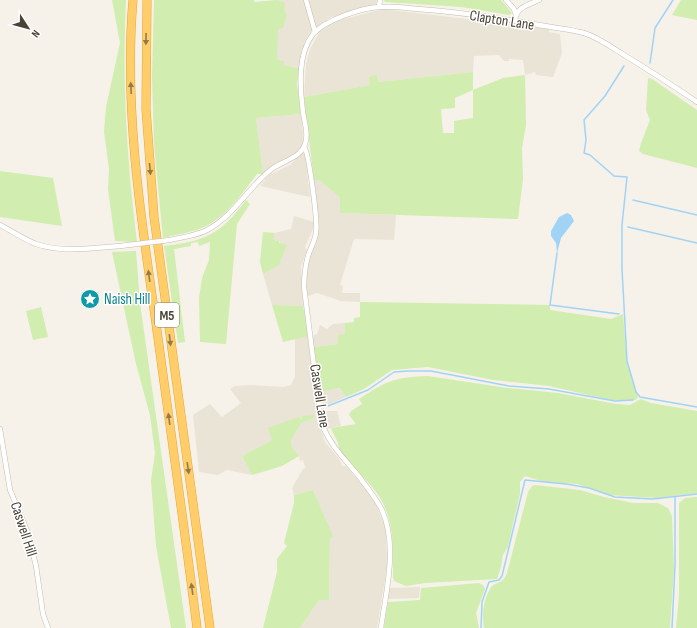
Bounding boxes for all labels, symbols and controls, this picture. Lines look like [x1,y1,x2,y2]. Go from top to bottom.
street label: Clapton Lane [468,6,536,35]
north arrow [8,8,48,48]
text: N [29,27,43,40]
one-way arrow [143,33,149,46]
one-way arrow [127,82,134,94]
one-way arrow [147,163,153,175]
one-way arrow [146,270,152,282]
place icon: Naish Hill [79,288,101,310]
place label: Naish Hill [104,290,150,309]
road number: M5 [155,303,179,327]
one-way arrow [167,334,173,346]
street label: Caswell Lane [305,363,334,429]
one-way arrow [166,413,172,425]
one-way arrow [185,462,191,475]
street label: Caswell Hill [6,499,41,559]
one-way arrow [189,583,195,595]

